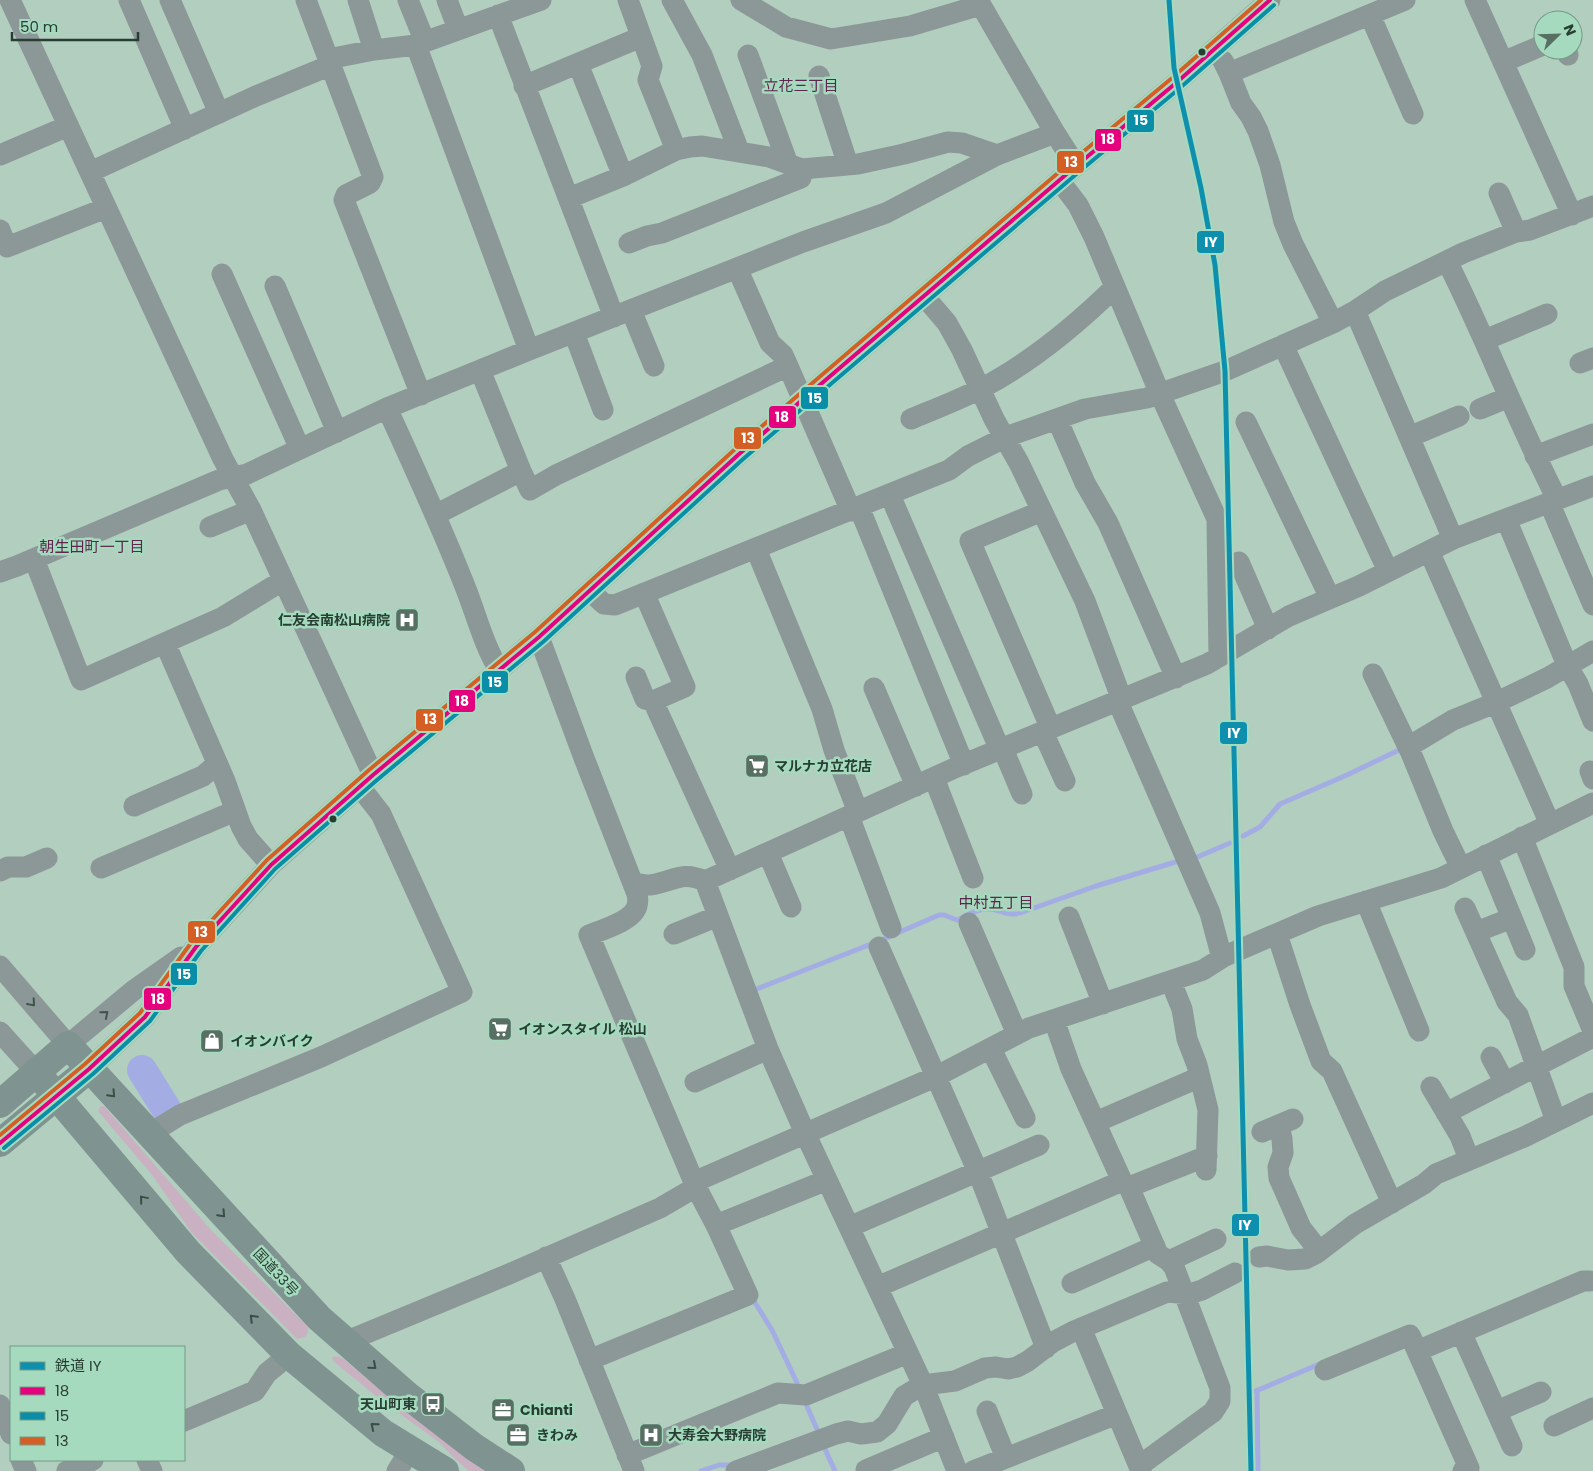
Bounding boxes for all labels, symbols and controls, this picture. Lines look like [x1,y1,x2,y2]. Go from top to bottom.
scale bar [12,10,139,42]
north arrow [1533,10,1583,60]
text: 50 m [20,16,58,37]
text: N [1559,21,1581,39]
unlabelled marker [1197,47,1207,57]
district label: 立花三丁目 [763,75,839,96]
line badge: 15 [1126,109,1155,133]
text: 15 [1134,110,1148,130]
line badge: 18 [1094,128,1122,152]
text: 18 [1101,129,1115,149]
line badge: 13 [1056,150,1085,174]
text: 13 [1064,152,1078,172]
line badge: IY [1196,230,1225,254]
text: IY [1204,232,1218,252]
line badge: 15 [800,386,829,410]
text: 15 [808,388,822,408]
line badge: 18 [768,405,797,429]
text: 18 [775,407,789,427]
line badge: 13 [733,426,762,450]
text: 13 [741,428,755,448]
district label: 朝生田町一丁目 [39,536,145,557]
hospital icon: 仁友会南松山病院 [394,607,420,633]
place label: 仁友会南松山病院 [278,610,390,630]
line badge: 15 [481,670,509,694]
text: 15 [488,672,502,692]
line badge: 18 [448,689,476,713]
text: 18 [455,691,469,711]
line badge: 13 [415,708,444,732]
text: 13 [423,709,437,729]
line badge: IY [1219,721,1248,745]
text: IY [1227,723,1241,743]
supermarket icon: マルナカ立花店 [744,753,770,779]
place label: マルナカ立花店 [774,756,872,776]
unlabelled marker [328,814,338,824]
district label: 中村五丁目 [958,892,1034,913]
line badge: 13 [187,920,216,944]
text: 13 [194,922,208,942]
line badge: 15 [170,962,198,986]
text: 15 [177,964,191,984]
line badge: 18 [143,987,172,1011]
text: 18 [151,989,165,1009]
one-way arrow [26,998,35,1007]
one-way arrow [99,1011,108,1020]
supermarket icon: イオンスタイル 松山 [487,1016,513,1042]
place label: イオンスタイル 松山 [518,1019,647,1039]
shop icon: イオンバイク [199,1028,225,1054]
place label: イオンバイク [230,1031,314,1051]
one-way arrow [106,1089,115,1098]
one-way arrow [139,1195,148,1204]
one-way arrow [216,1208,225,1217]
line badge: IY [1231,1213,1260,1237]
text: IY [1238,1215,1252,1235]
street label: 国道33号 [249,1244,303,1300]
one-way arrow [250,1315,259,1324]
legend [10,1346,185,1461]
text: 鉄道 IY [55,1355,102,1376]
one-way arrow [368,1361,377,1370]
text: 18 [55,1380,69,1401]
bus stop icon: 天山町東 [420,1391,446,1417]
place label: 天山町東 [360,1394,416,1414]
office icon: Chianti [490,1397,516,1423]
place label: Chianti [520,1400,573,1420]
text: 15 [55,1405,69,1426]
one-way arrow [371,1422,380,1431]
office icon: きわみ [505,1422,531,1448]
hospital icon: 大寿会大野病院 [638,1422,664,1448]
place label: きわみ [536,1425,578,1445]
place label: 大寿会大野病院 [668,1425,766,1445]
text: 13 [55,1430,69,1451]

